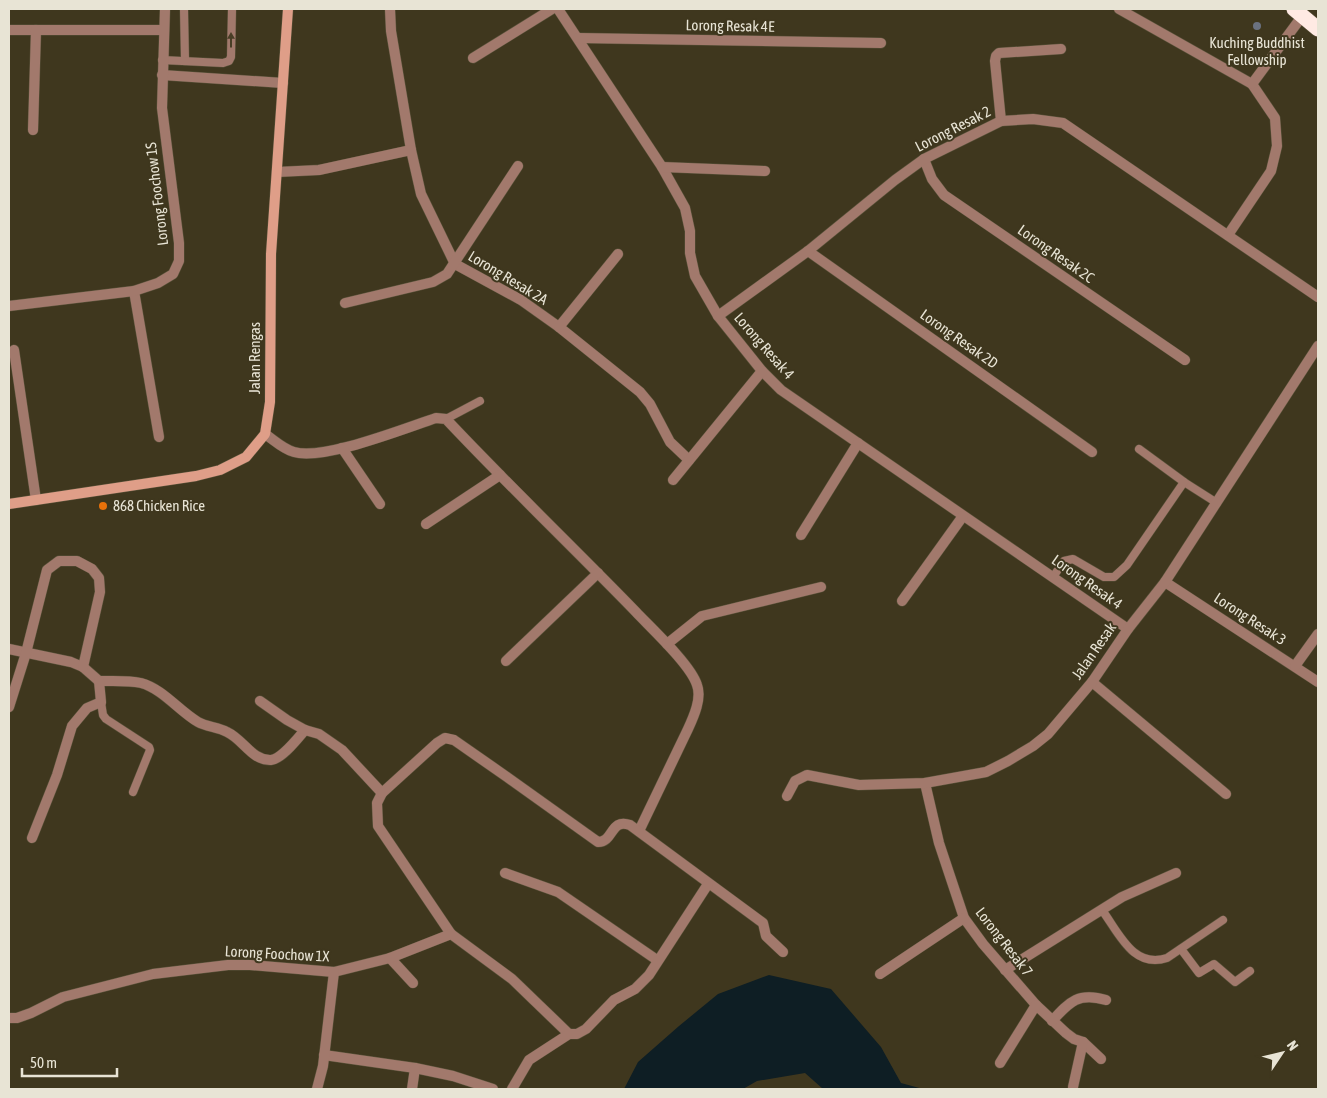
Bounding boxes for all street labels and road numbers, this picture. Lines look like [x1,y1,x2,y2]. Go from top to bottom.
street label: Lorong Resak 4E [685,16,775,35]
street label: Lorong Resak 2 [912,102,993,155]
street label: Lorong Foochow 1S [142,141,171,247]
street label: Lorong Resak 2C [1015,221,1098,286]
street label: Lorong Resak 2A [465,247,552,308]
street label: Lorong Resak 2D [917,306,1001,372]
street label: Lorong Resak 4 [731,309,798,382]
street label: Jalan Rengas [246,322,263,394]
street label: Lorong Resak 4 [1049,551,1126,612]
street label: Lorong Resak 3 [1211,589,1289,648]
street label: Jalan Resak [1068,619,1119,682]
street label: Lorong Resak 7 [972,904,1036,979]
street label: Lorong Foochow 1X [224,942,330,965]

